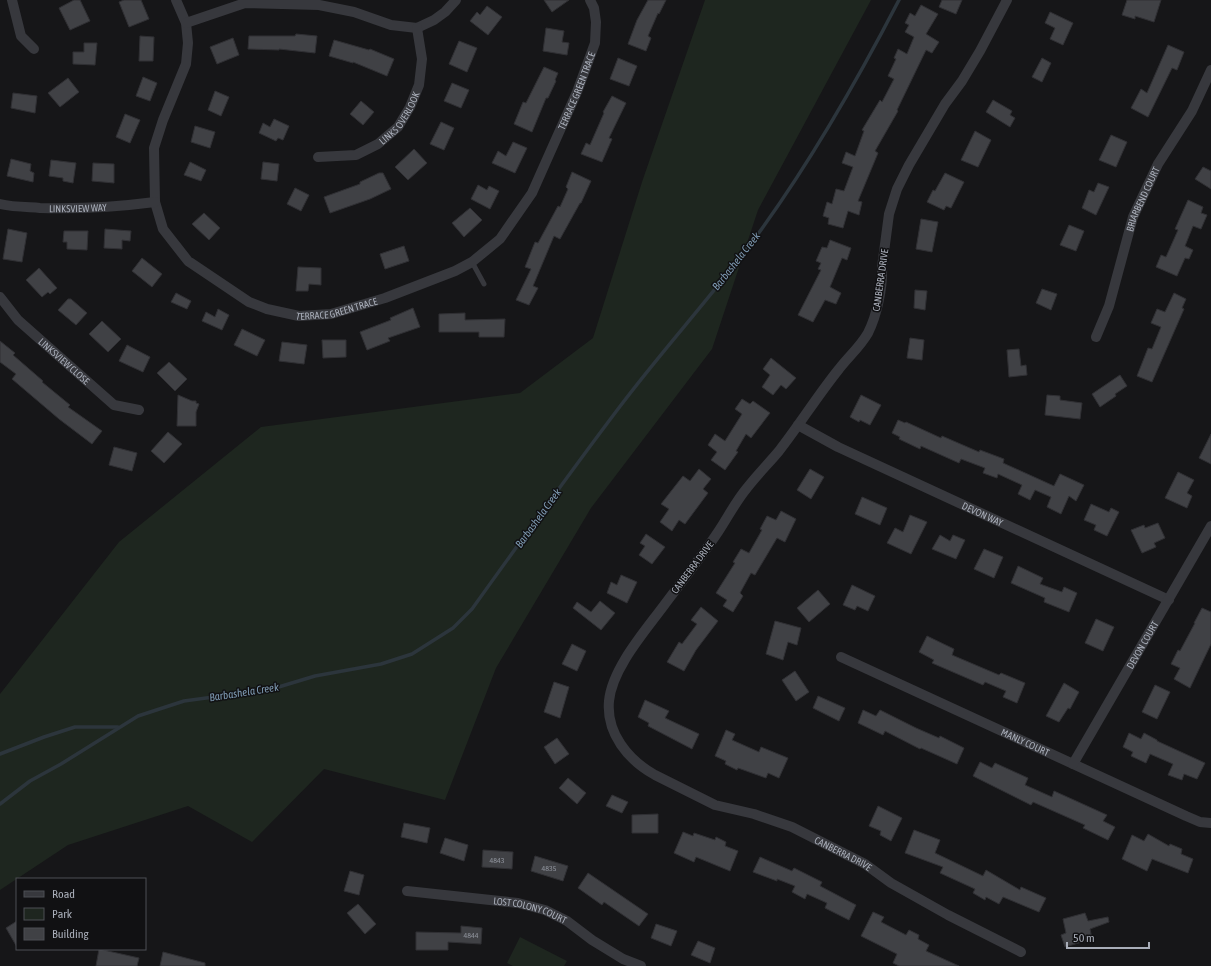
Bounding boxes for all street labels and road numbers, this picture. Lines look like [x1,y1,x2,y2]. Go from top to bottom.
street label: TERRACE GREEN TRACE [556,50,598,131]
street label: LINKS OVERLOOK [377,90,422,147]
street label: BRIARBEND COURT [1124,165,1162,233]
street label: LINKSVIEW WAY [49,202,108,214]
street label: CANBERRA DRIVE [871,247,890,312]
street label: TERRACE GREEN TRACE [295,295,379,322]
street label: LINKSVIEW CLOSE [36,336,92,387]
street label: DEVON WAY [960,500,1005,529]
street label: CANBERRA DRIVE [669,538,716,596]
street label: DEVON COURT [1125,619,1161,671]
street label: MANLY COURT [999,727,1052,759]
street label: CANBERRA DRIVE [813,834,874,874]
street label: LOST COLONY COURT [493,895,569,926]

